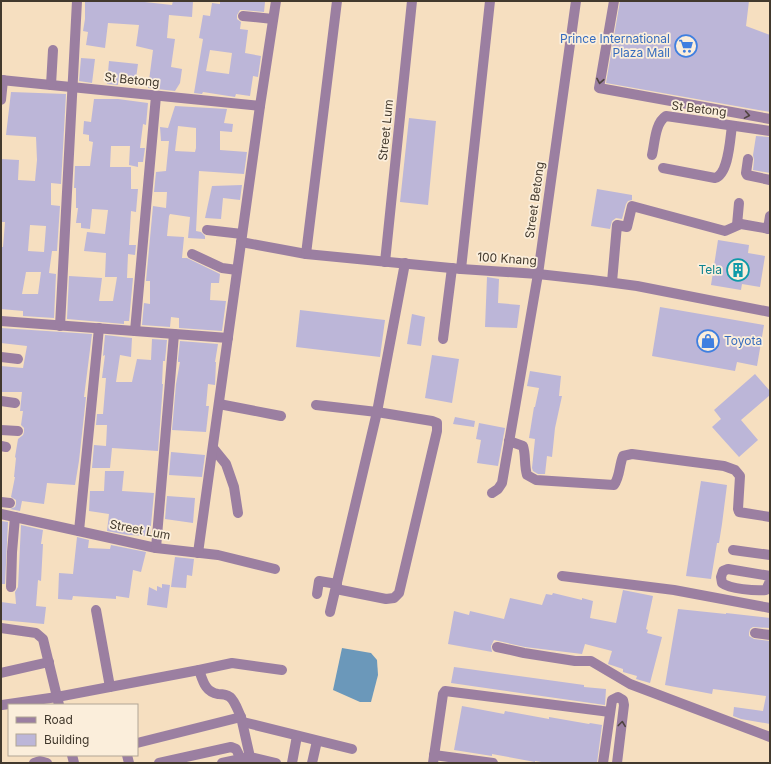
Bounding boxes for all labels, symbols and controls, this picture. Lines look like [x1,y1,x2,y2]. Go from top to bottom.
place label: Prince International Plaza Mall [560,31,670,60]
supermarket icon: Prince International Plaza Mall [673,33,699,59]
street label: St Betong [104,69,160,90]
one-way arrow [596,78,605,84]
street label: St Betong [671,98,727,119]
street label: Street Lum [375,99,396,161]
one-way arrow [744,110,750,119]
street label: Street Betong [522,160,547,239]
street label: 100 Knang [477,249,537,268]
building icon: Tela [725,257,751,283]
place label: Tela [699,262,722,277]
shop icon: Toyota [695,328,721,354]
place label: Toyota [724,333,762,348]
street label: Street Lum [108,516,172,543]
legend [8,704,138,756]
text: Road [44,712,73,727]
one-way arrow [617,721,626,727]
text: Building [44,732,89,747]

